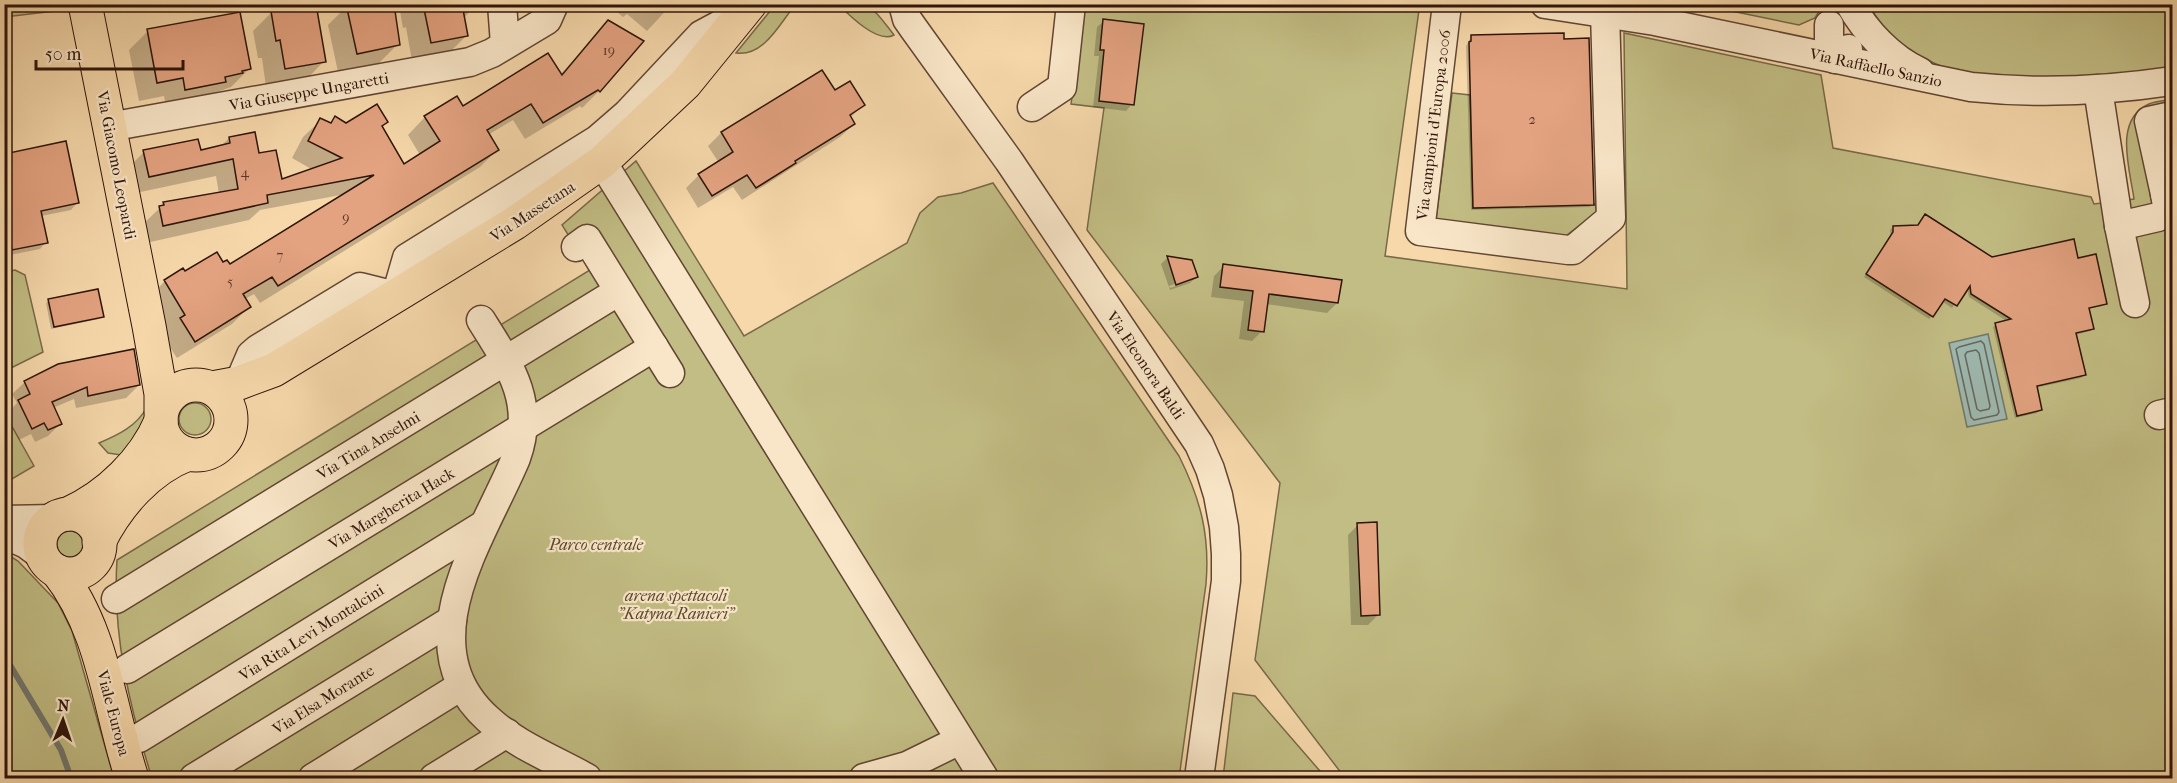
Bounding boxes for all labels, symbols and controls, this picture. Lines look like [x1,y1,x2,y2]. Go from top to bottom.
street label: Via campioni d'Europa 2006 [1412,28,1455,223]
scale bar [36,33,183,71]
house number: 19 [603,42,615,59]
text: 50 m [45,44,82,65]
street label: Via Raffaello Sanzio [1807,44,1944,91]
street label: Via Giuseppe Ungaretti [227,68,391,115]
street label: Via Giacomo Leopardi [93,88,140,241]
house number: 2 [1528,111,1536,128]
house number: 4 [241,164,250,181]
street label: Via Massetana [485,177,579,246]
house number: 9 [342,209,350,226]
house number: 7 [277,247,284,264]
house number: 5 [227,273,233,290]
street label: Via Eleonora Baldi [1102,307,1189,423]
street label: Via Tina Anselmi [312,407,424,484]
street label: Via Margherita Hack [324,463,458,554]
park label: Parco centrale [548,535,643,554]
street label: Via Rita Levi Montalcini [234,580,387,685]
park label: arena spettacoli "Katyna Ranieri" [618,586,736,623]
street label: Via Elsa Morante [268,661,378,739]
street label: Viale Europa [93,667,134,759]
north arrow [33,690,93,750]
text: N [57,696,71,715]

